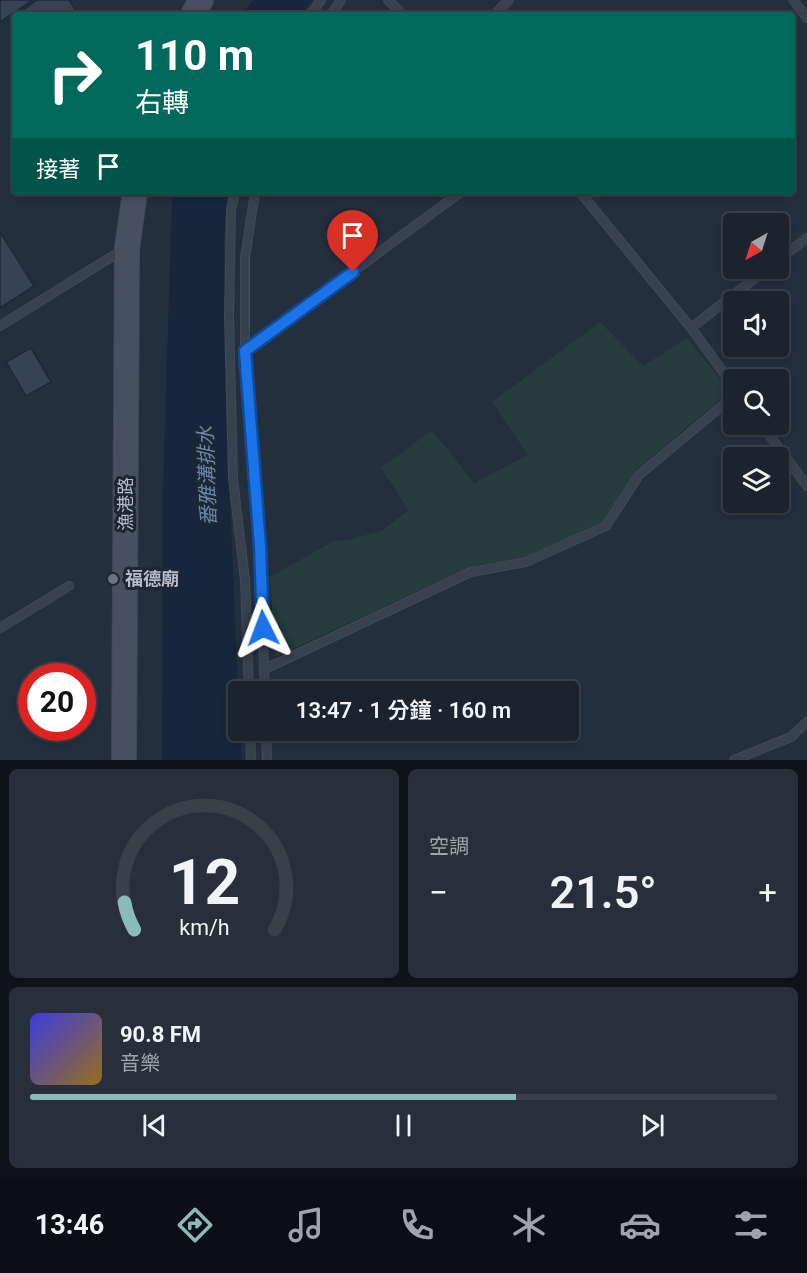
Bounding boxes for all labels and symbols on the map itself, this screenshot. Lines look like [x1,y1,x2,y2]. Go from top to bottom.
pin [327,210,378,272]
north arrow [723,213,789,279]
water label: 番雅溝排水 [193,425,221,526]
street label: 漁港路 [115,477,136,531]
place label: 福德廟 [125,568,179,589]
marker: 福德廟 [106,572,120,586]
position arrow [231,596,295,660]
speed limit sign: 20 [18,663,96,741]

